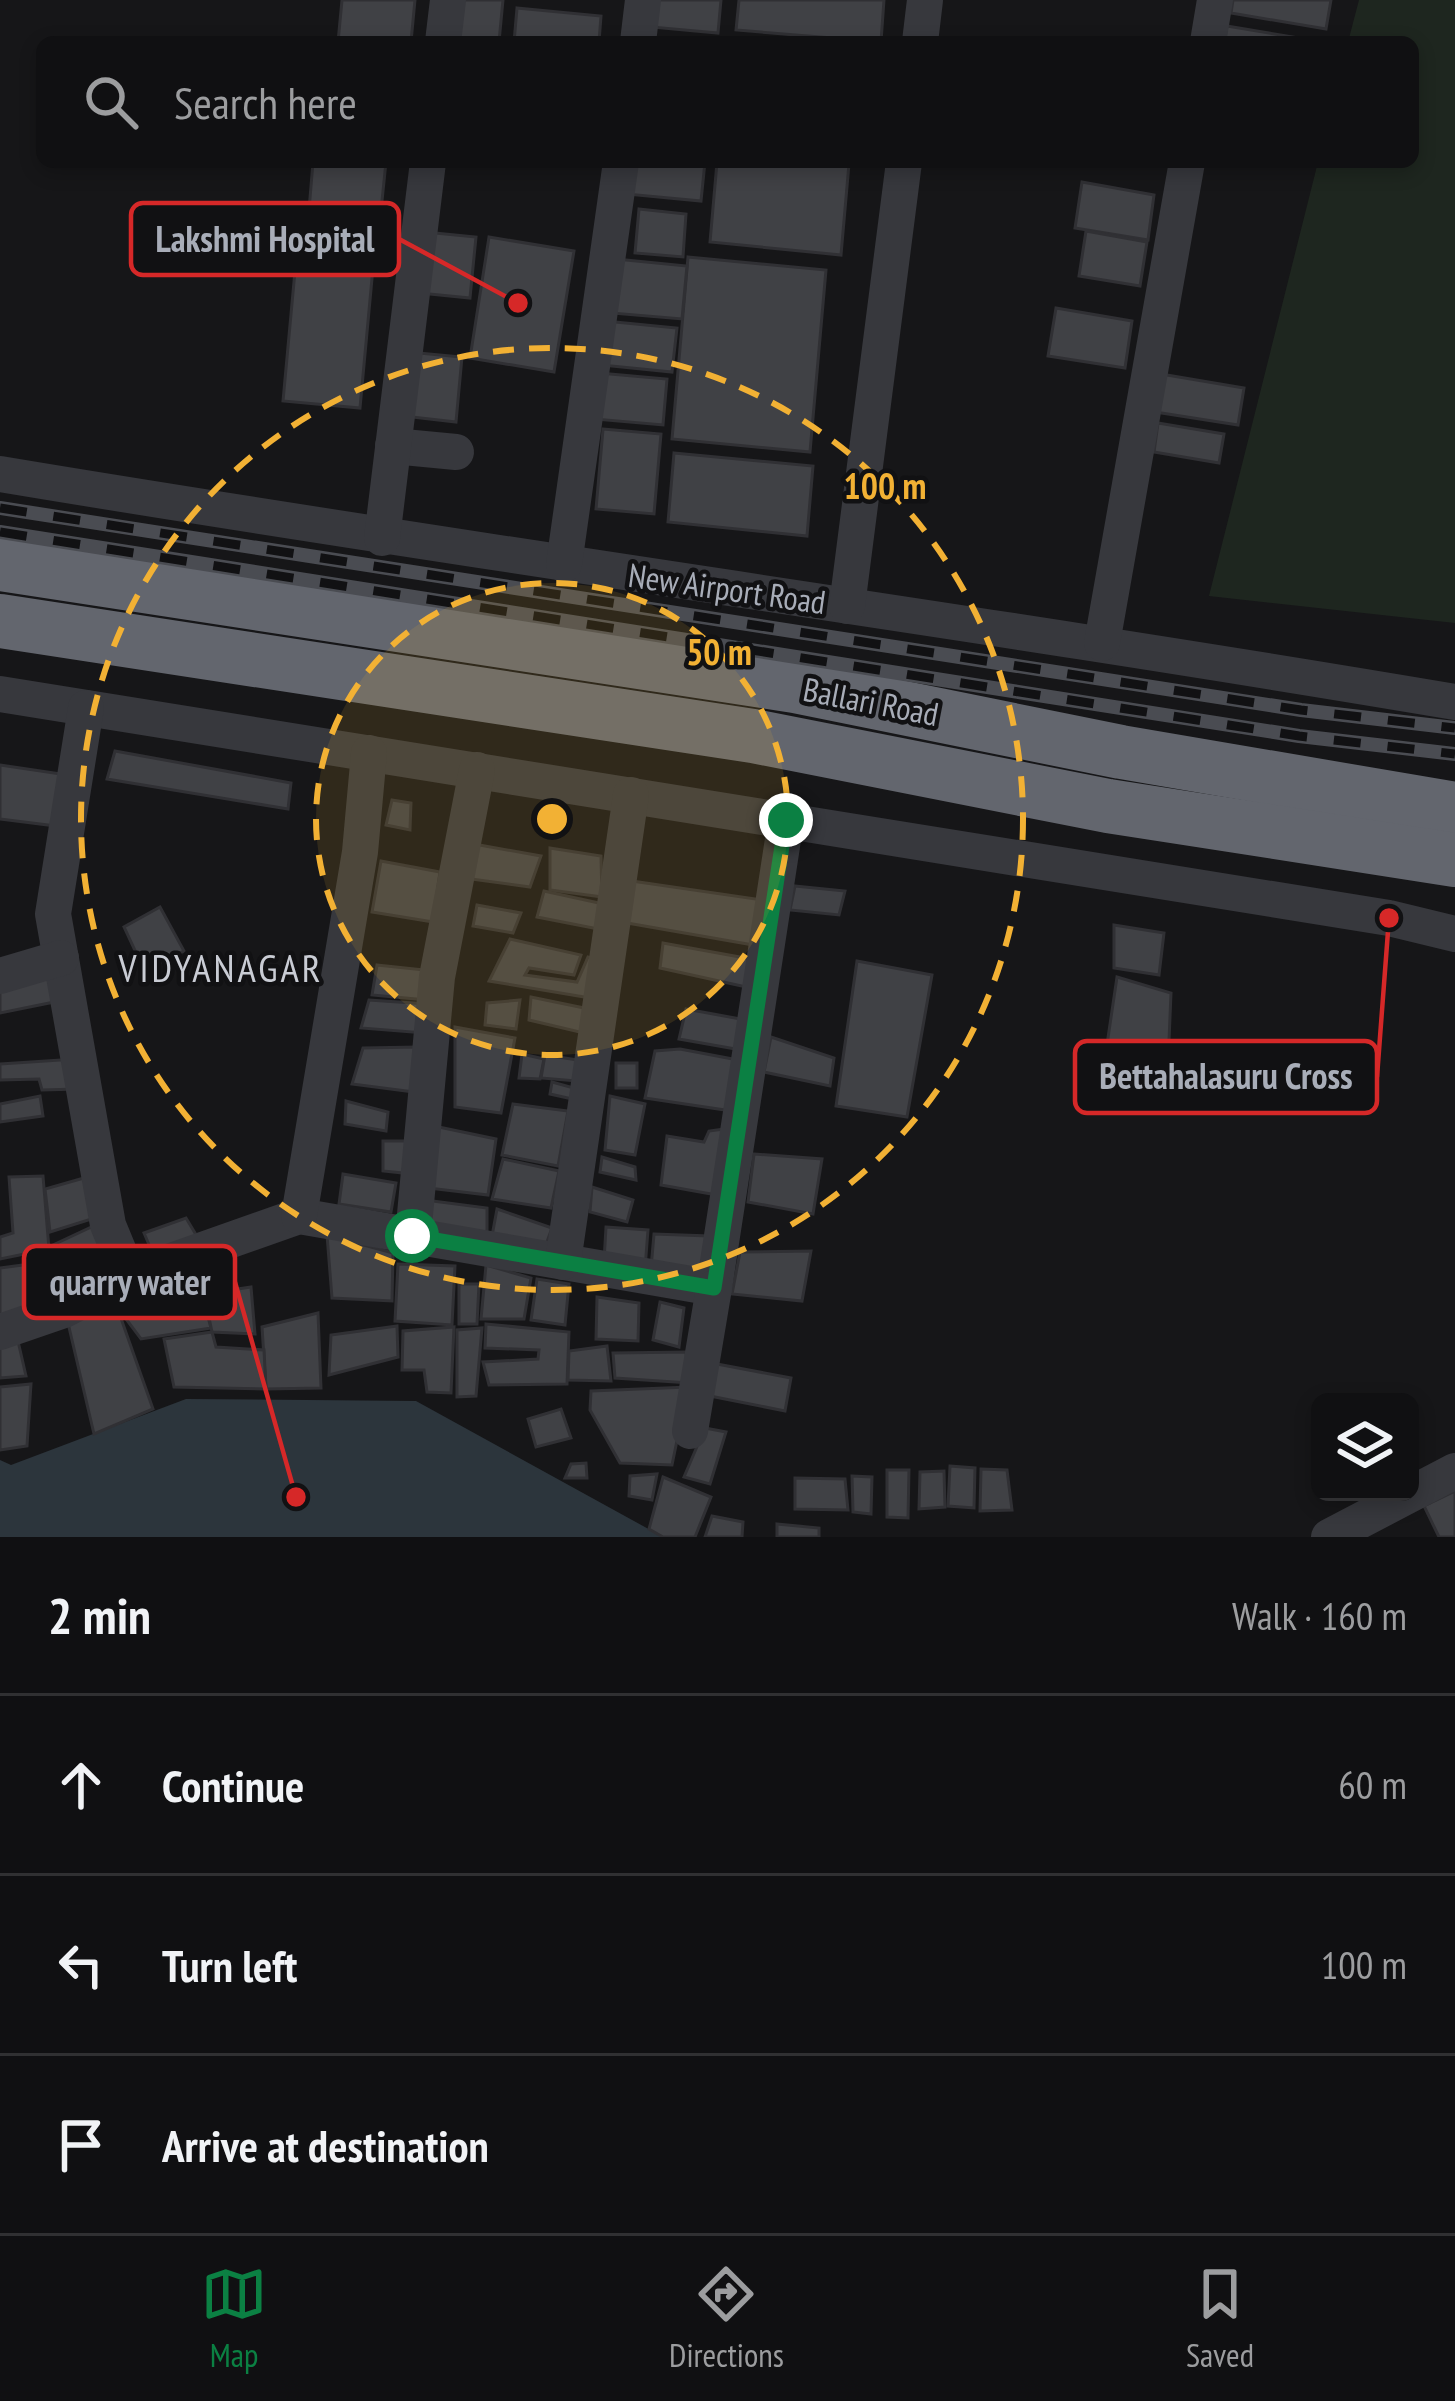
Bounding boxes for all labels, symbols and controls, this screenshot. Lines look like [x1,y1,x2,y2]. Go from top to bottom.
search box [36,36,1419,168]
icon: search [78,69,144,135]
text: Search here [174,73,357,131]
callout: Lakshmi Hospital [131,203,399,275]
text: Lakshmi Hospital [155,215,375,262]
text: 100 m [844,462,926,509]
street label: New Airport Road [626,553,828,623]
text: 50 m [686,628,752,675]
street label: Ballari Road [800,667,942,735]
route end [759,793,813,847]
centre of rings [531,798,573,840]
district label: VIDYANAGAR [117,942,324,993]
callout: Bettahalasuru Cross [1075,1041,1377,1113]
text: Bettahalasuru Cross [1099,1052,1353,1099]
route start [385,1209,439,1263]
callout: quarry water [24,1246,235,1318]
text: quarry water [50,1258,211,1305]
map controls [1311,1393,1419,1501]
button: layers [1311,1393,1419,1501]
text: 2 min [48,1582,151,1648]
text: Walk · 160 m [1232,1590,1407,1641]
icon: ahead [48,1752,114,1818]
text: Continue [162,1756,304,1814]
text: 60 m [1338,1759,1407,1810]
icon: left [48,1932,114,1998]
text: Turn left [162,1936,297,1994]
text: 100 m [1321,1939,1407,1990]
icon: arrive [48,2112,114,2178]
text: Arrive at destination [162,2116,489,2174]
tab: Map [201,2261,267,2376]
tab: Directions [669,2261,784,2376]
tab: Saved [1186,2261,1254,2376]

